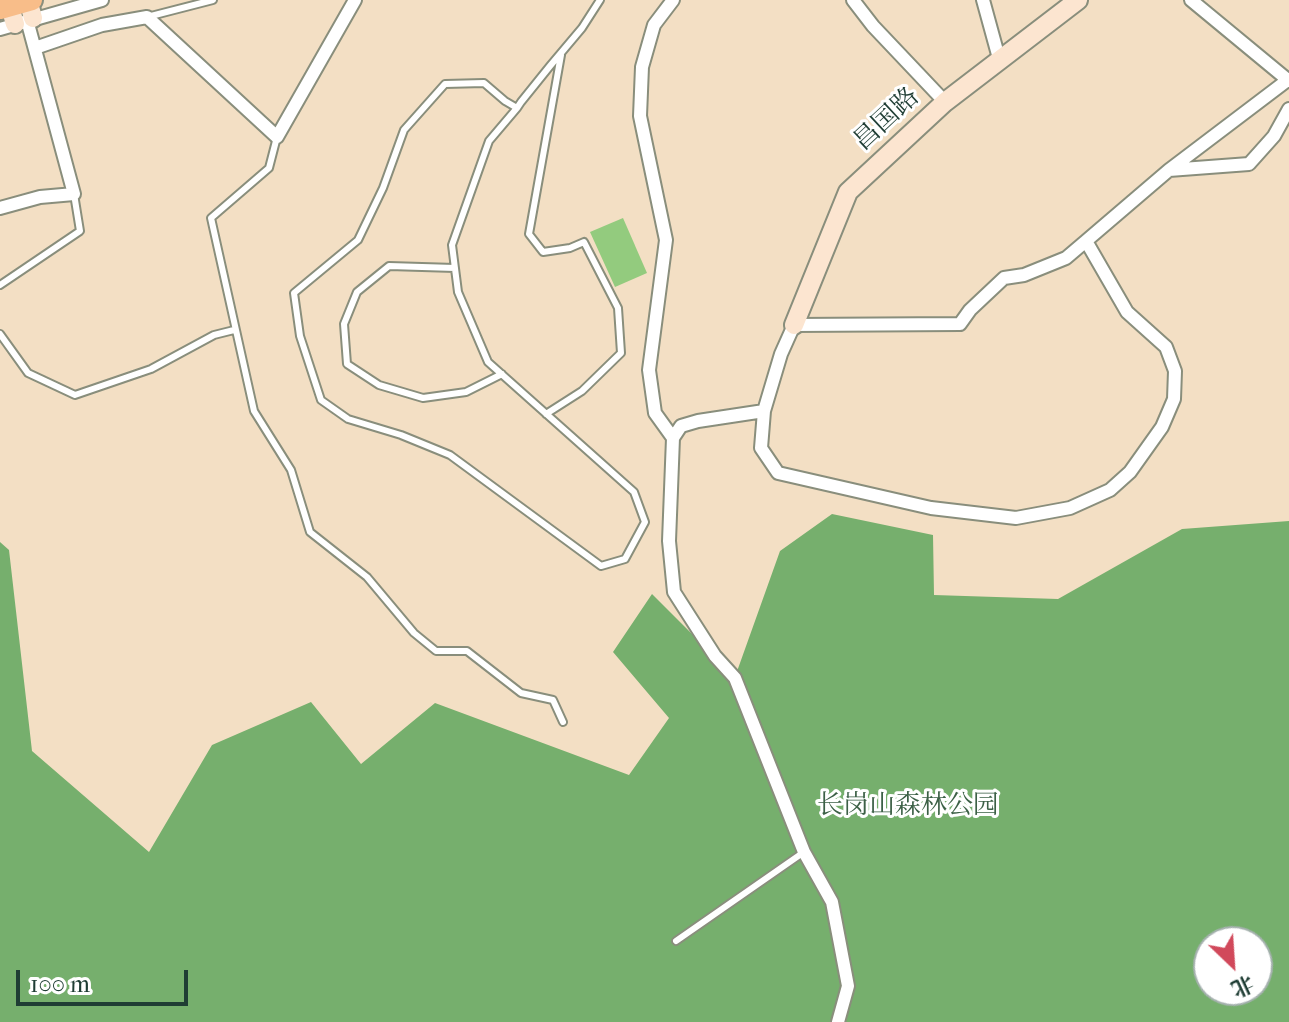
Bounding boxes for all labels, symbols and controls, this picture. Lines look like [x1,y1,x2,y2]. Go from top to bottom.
street label: 昌国路 [848,82,926,158]
park label: 长岗山森林公园 [817,791,999,823]
north arrow [1193,926,1273,1006]
scale bar [20,954,192,1004]
text: 100 m [30,970,90,998]
text: 北 [1227,970,1258,1002]

